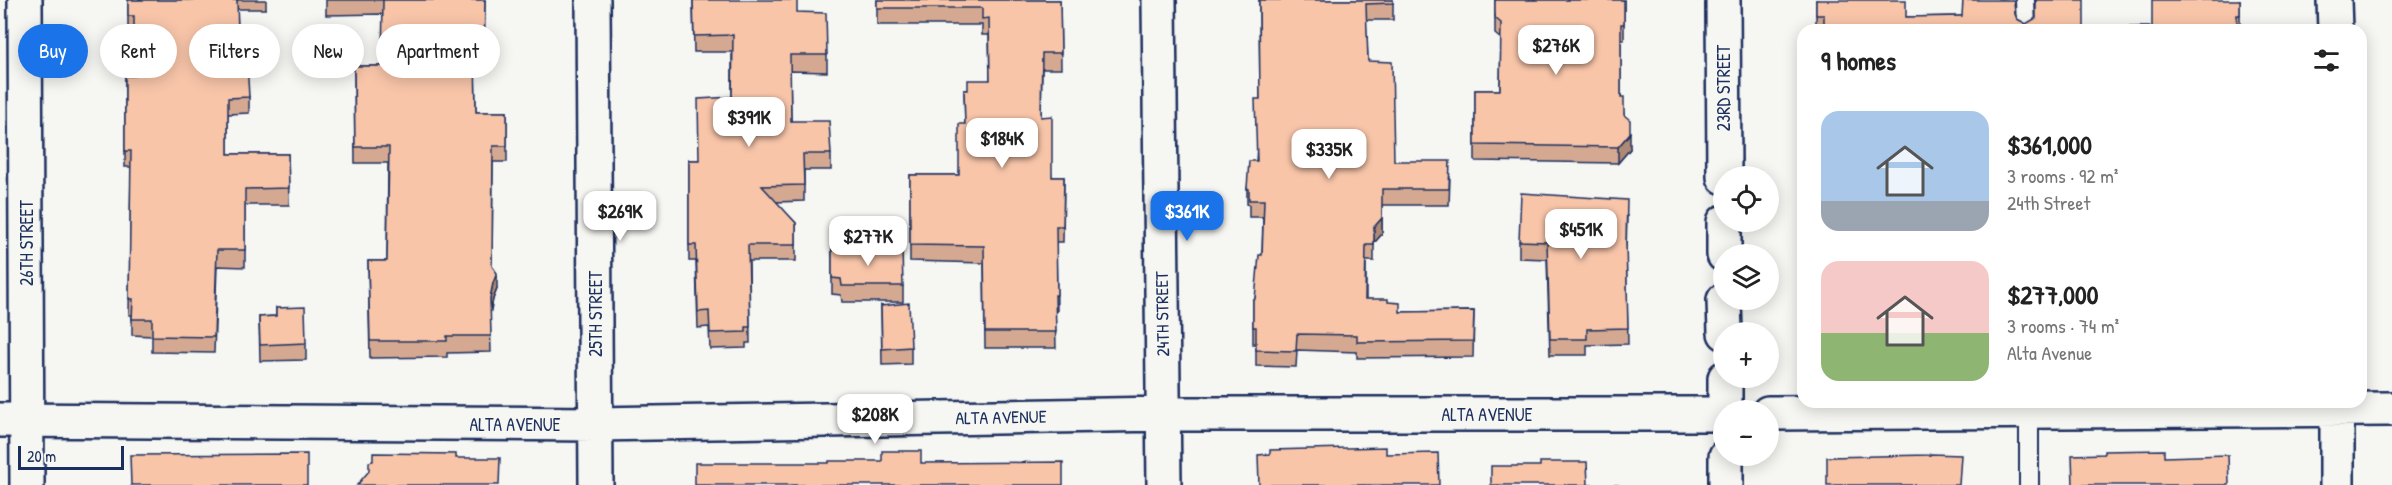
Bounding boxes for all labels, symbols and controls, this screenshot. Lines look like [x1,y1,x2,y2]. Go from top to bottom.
chip: Buy [18,24,88,78]
chip: Rent [100,24,177,78]
chip: Filters [189,24,280,78]
chip: New [292,24,364,78]
chip: Apartment [376,24,500,78]
pin: $276K [1514,25,1598,76]
text: $276K [1532,31,1580,58]
text: 9 homes [1821,43,1896,78]
street label: 23RD STREET [1711,44,1736,131]
icon: filters [2310,44,2343,77]
pin: $391K [707,97,791,148]
text: $391K [727,103,771,130]
pin: $184K [960,118,1044,169]
text: $184K [980,124,1024,151]
text: $361,000 [2007,127,2092,162]
pin: $335K [1287,129,1371,180]
text: $335K [1306,135,1352,162]
icon: home [1869,135,1941,207]
text: 3 rooms · 92 m² [2007,162,2118,189]
map controls [1713,166,1779,466]
button: locate [1713,166,1779,232]
text: 24th Street [2007,189,2090,216]
pin: $269K [578,191,662,242]
pin: $361K [1145,191,1229,242]
text: $269K [597,197,643,224]
text: $361K [1165,197,1209,224]
street label: 26TH STREET [14,200,39,286]
pin: $451K [1539,209,1623,260]
text: $451K [1559,215,1603,242]
pin: $277K [826,216,910,267]
text: $277K [843,222,893,249]
button: layers [1713,244,1779,310]
street label: 25TH STREET [583,270,608,357]
street label: 24TH STREET [1149,271,1175,357]
text: $277,000 [2007,277,2098,312]
icon: home [1869,285,1941,357]
text: 3 rooms · 74 m² [2007,312,2119,339]
button: + [1713,322,1779,388]
text: Alta Avenue [2007,339,2092,366]
pin: $208K [833,394,917,445]
text: $208K [851,400,899,427]
button: − [1713,400,1779,466]
street label: ALTA AVENUE [1441,402,1533,427]
street label: ALTA AVENUE [955,404,1047,430]
street label: ALTA AVENUE [469,412,561,437]
scale bar [18,443,124,470]
text: 20 m [27,445,56,467]

